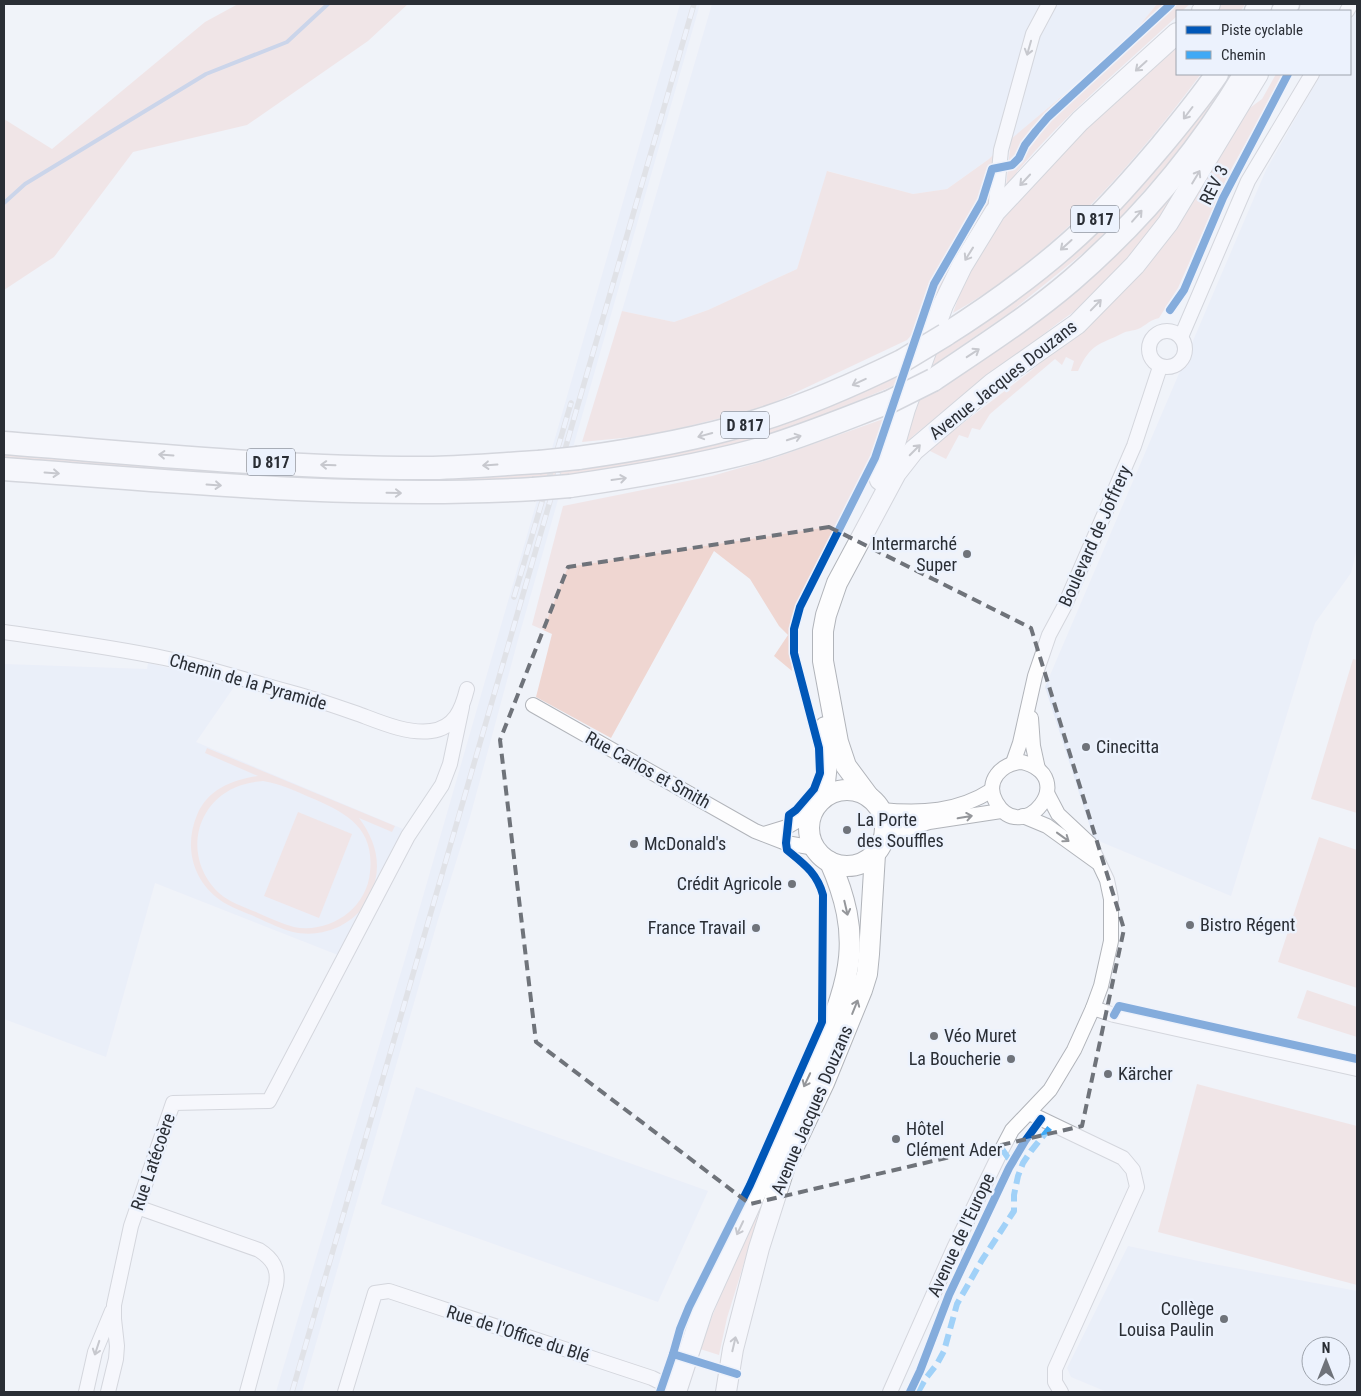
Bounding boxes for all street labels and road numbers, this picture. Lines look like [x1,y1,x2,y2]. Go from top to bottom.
street label: REV 3 [1195,161,1232,208]
road number: D 817 [1071,205,1119,232]
street label: Avenue Jacques Douzans [925,315,1081,444]
road number: D 817 [721,412,769,438]
road number: D 817 [247,448,295,476]
street label: Boulevard de Joffrery [1054,462,1135,610]
street label: Chemin de la Pyramide [167,649,329,714]
street label: Rue Carlos et Smith [582,727,714,813]
street label: Avenue Jacques Douzans [766,1022,857,1197]
street label: Rue Latécoère [126,1111,179,1213]
street label: Avenue de l'Europe [923,1170,998,1300]
street label: Rue de l'Office du Blé [444,1301,592,1367]

